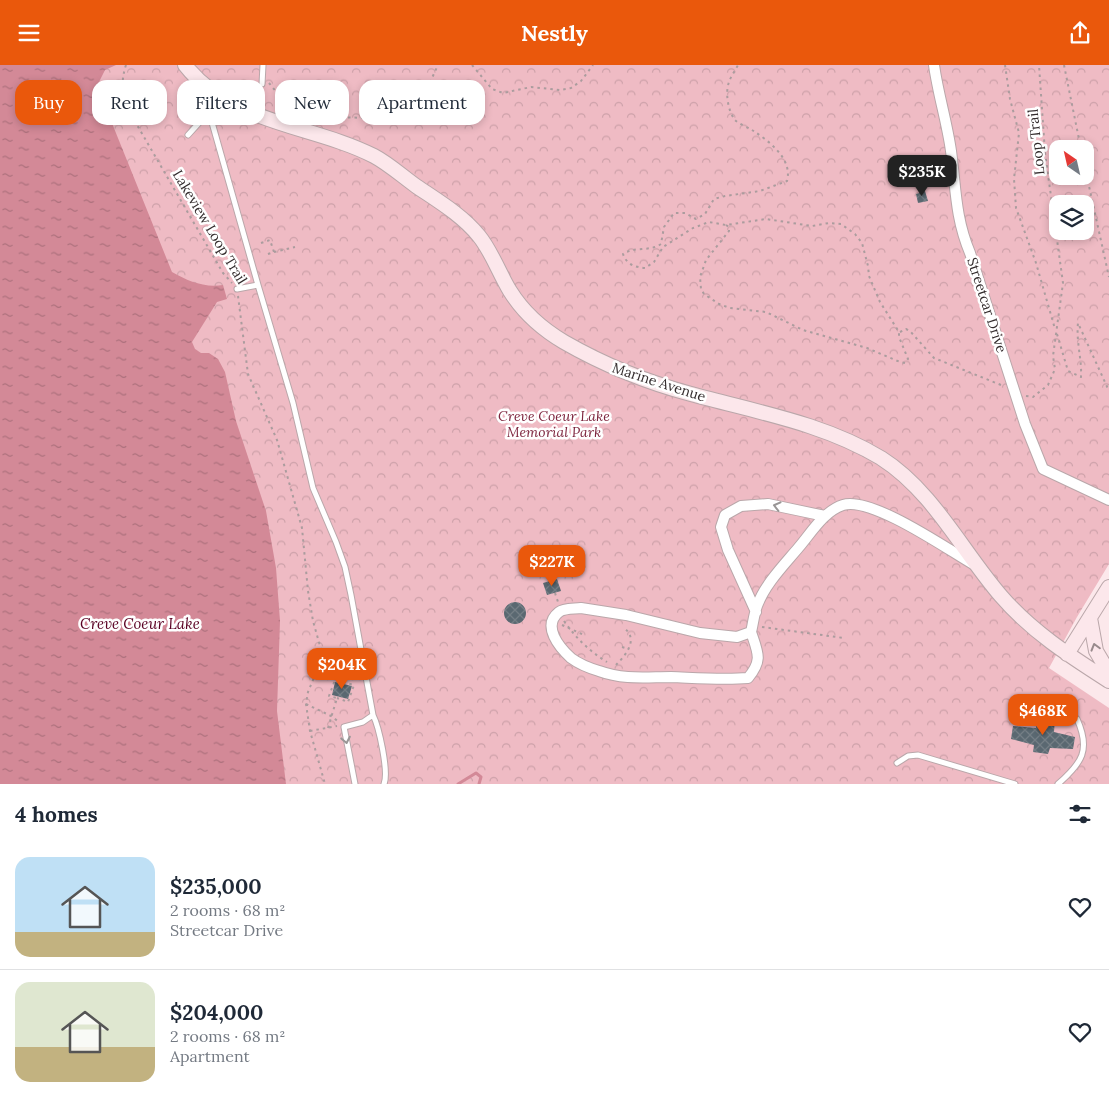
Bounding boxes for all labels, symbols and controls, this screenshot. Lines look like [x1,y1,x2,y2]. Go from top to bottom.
icon: menu [15,19,43,47]
text: Nestly [521,19,588,47]
icon: share [1066,19,1094,47]
chip: Buy [15,80,82,125]
chip: Rent [92,80,167,125]
chip: Filters [177,80,265,125]
chip: New [275,80,349,125]
chip: Apartment [359,80,485,125]
street label: Loop Trail [1024,108,1048,176]
north arrow [1049,140,1094,185]
map controls [1049,140,1094,240]
pin: $235K [887,155,957,197]
text: $235K [899,161,945,181]
street label: Lakeview Loop Trail [169,167,251,288]
button: layers [1049,195,1094,240]
street label: Streetcar Drive [963,255,1011,355]
street label: Marine Avenue [610,358,708,406]
park label: Creve Coeur Lake Memorial Park [498,407,610,441]
one-way arrow [774,502,782,512]
pin: $227K [517,545,587,587]
text: $227K [529,551,575,571]
water label: Creve Coeur Lake [80,614,200,633]
one-way arrow [1091,643,1101,651]
pin: $204K [307,647,377,690]
text: $204K [318,654,366,674]
pin: $468K [1008,693,1078,736]
text: $468K [1019,700,1067,720]
one-way arrow [341,736,351,745]
icon: filters [1066,800,1094,828]
text: 4 homes [15,801,98,828]
text: $235,000 [170,873,262,900]
icon: home [55,877,115,937]
icon: heart [1066,893,1094,921]
text: 2 rooms · 68 m² [170,900,285,920]
text: Streetcar Drive [170,920,283,940]
text: $204,000 [170,999,263,1026]
icon: home [55,1002,115,1062]
icon: heart [1066,1018,1094,1046]
text: 2 rooms · 68 m² [170,1026,285,1046]
text: Apartment [170,1046,250,1066]

